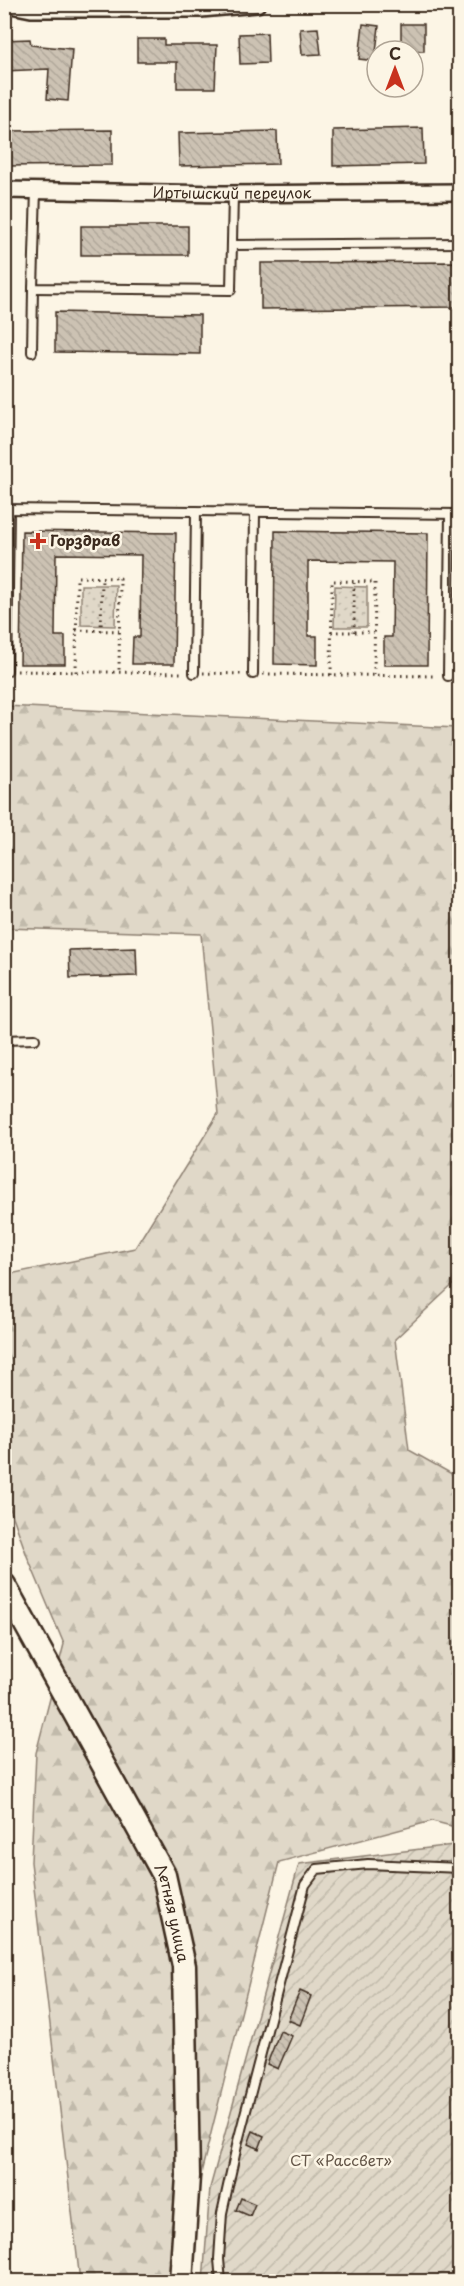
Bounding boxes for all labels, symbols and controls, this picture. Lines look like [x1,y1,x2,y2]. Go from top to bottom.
north arrow [365,39,425,99]
text: С [389,41,401,65]
street label: Иртышский переулок [152,180,312,204]
place label: Горздрав [50,528,120,551]
marker: Горздрав [31,534,45,548]
street label: Летняя улица [150,1858,196,1965]
park label: СТ «Рассвет» [290,2148,392,2171]

